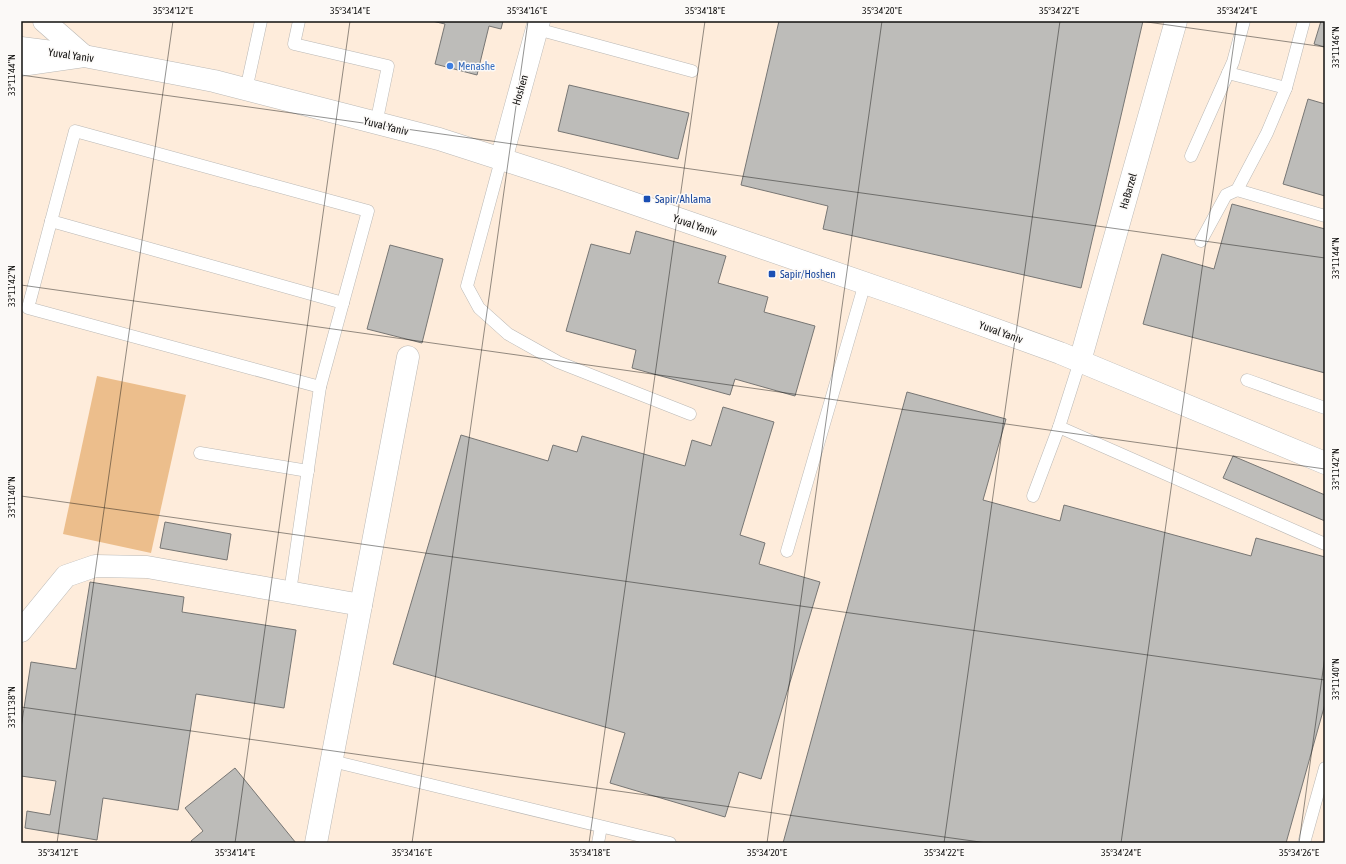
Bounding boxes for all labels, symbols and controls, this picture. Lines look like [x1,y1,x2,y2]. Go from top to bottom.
text: 35°34'12"E [153,5,194,16]
text: 35°34'14"E [330,5,371,16]
text: 35°34'16"E [507,5,548,16]
text: 35°34'18"E [685,5,726,16]
text: 35°34'20"E [862,5,903,16]
text: 35°34'22"E [1039,5,1080,16]
text: 35°34'24"E [1217,5,1258,16]
text: 33°11'46"N [1330,26,1341,68]
street label: Yuval Yaniv [47,46,95,64]
text: 33°11'44"N [6,54,17,96]
place label: Menashe [458,60,495,72]
marker: Menashe [445,61,455,71]
street label: Hoshen [510,73,530,107]
street label: Yuval Yaniv [362,115,410,137]
street label: HaBarzel [1117,172,1139,210]
place label: Sapir/Ahlama [655,193,711,205]
marker: Sapir/Ahlama [642,194,652,204]
street label: Yuval Yaniv [671,212,719,238]
text: 33°11'44"N [1330,237,1341,279]
text: 33°11'42"N [6,265,17,307]
place label: Sapir/Hoshen [780,268,836,280]
marker: Sapir/Hoshen [767,269,777,279]
street label: Yuval Yaniv [977,319,1025,346]
text: 33°11'42"N [1330,448,1341,490]
text: 33°11'40"N [6,476,17,518]
text: 33°11'40"N [1330,658,1341,700]
text: 33°11'38"N [6,686,17,728]
text: 35°34'12"E [38,847,79,858]
text: 35°34'14"E [215,847,256,858]
text: 35°34'16"E [392,847,433,858]
text: 35°34'18"E [570,847,611,858]
text: 35°34'20"E [747,847,788,858]
text: 35°34'22"E [924,847,965,858]
text: 35°34'24"E [1101,847,1142,858]
text: 35°34'26"E [1279,847,1320,858]

